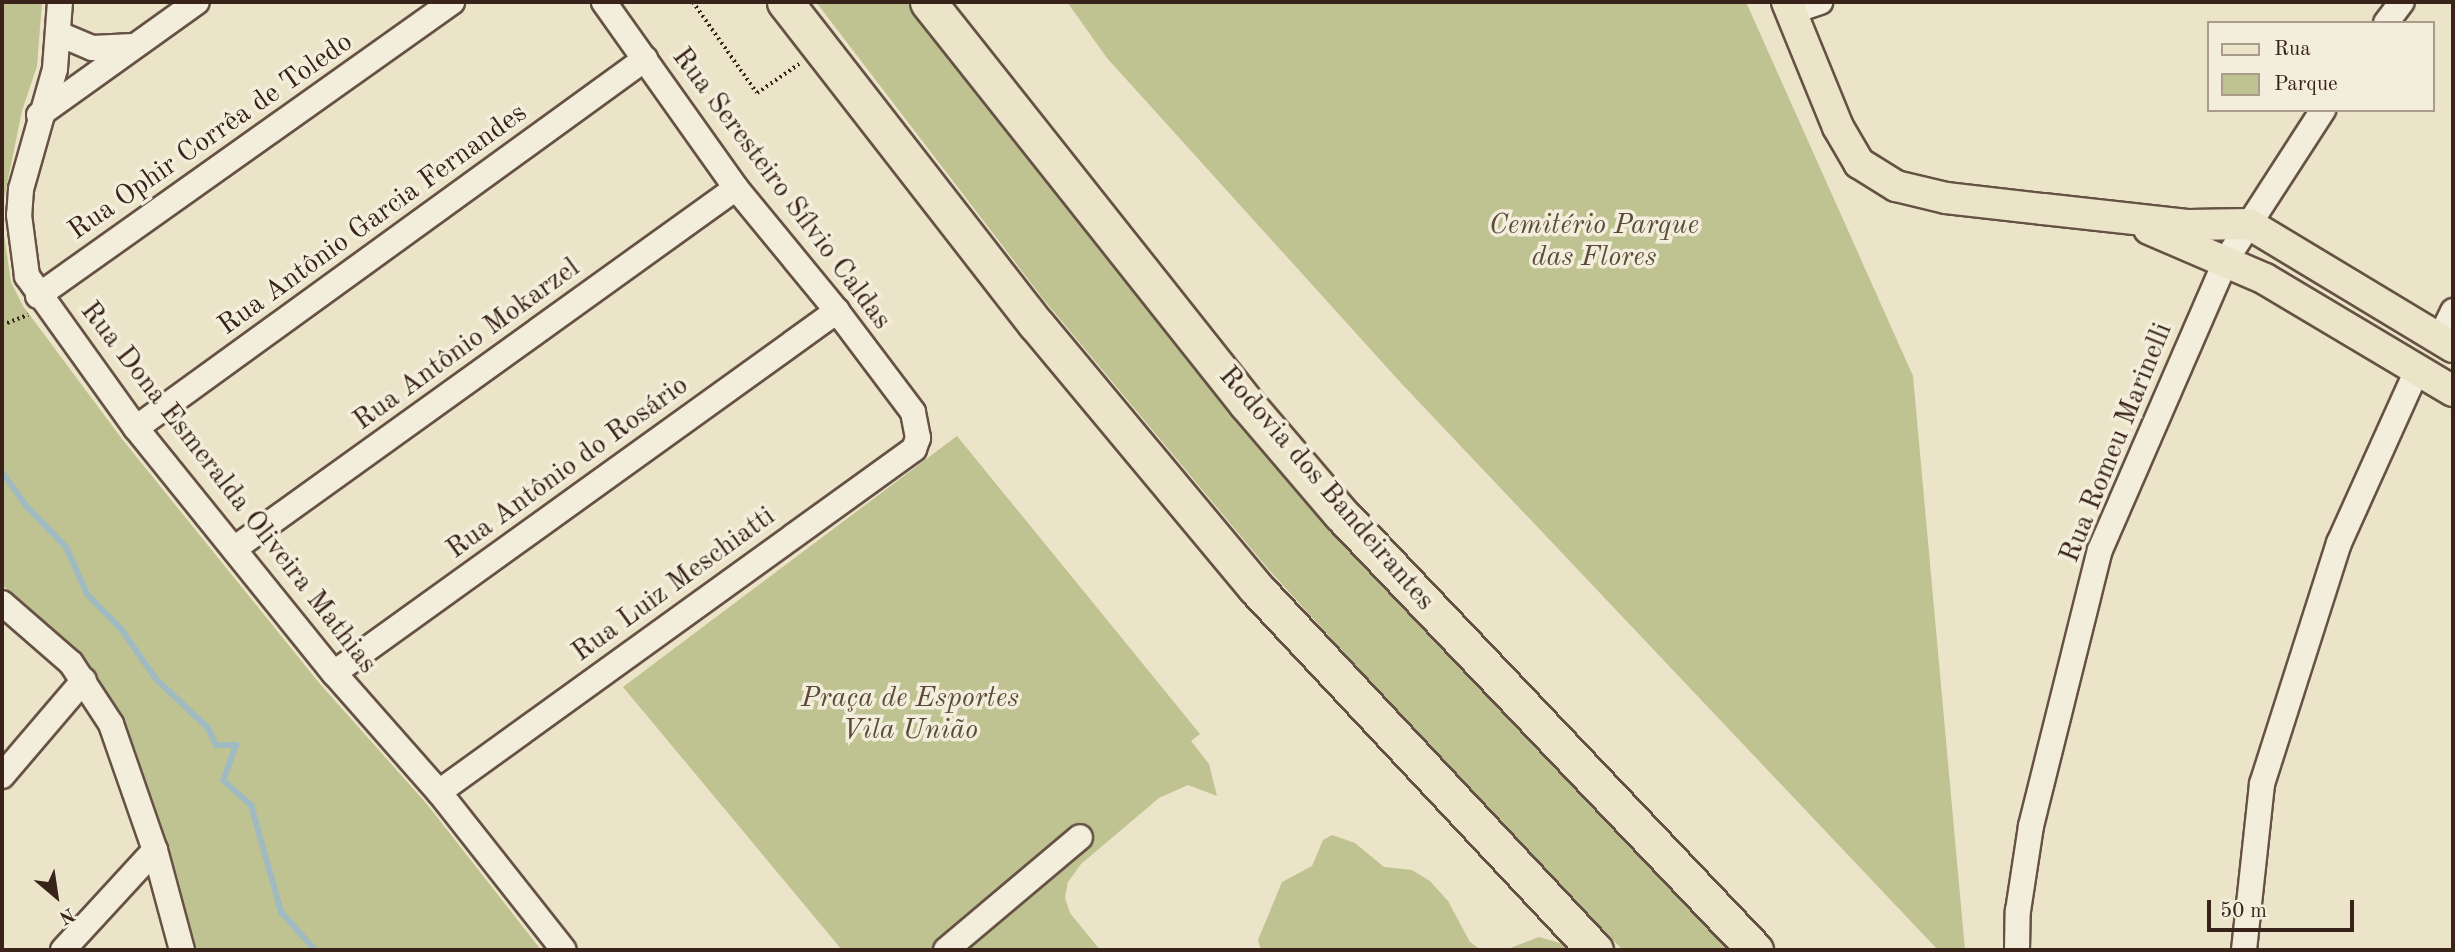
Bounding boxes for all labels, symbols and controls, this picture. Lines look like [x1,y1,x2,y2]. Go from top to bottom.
legend [2206,21,2434,112]
street label: Rua Ophir Corrêa de Toledo [62,26,360,248]
text: Rua [2274,39,2311,60]
street label: Rua Seresteiro Sílvio Caldas [664,41,898,337]
text: Parque [2274,74,2338,95]
street label: Rua Antônio Garcia Fernandes [212,97,534,343]
park label: Cemitério Parque das Flores [1489,209,1699,275]
street label: Rua Antônio Mokarzel [347,252,587,438]
street label: Rua Dona Esmeralda Oliveira Mathias [72,295,384,681]
street label: Rua Romeu Marinelli [2054,318,2180,568]
street label: Rodovia dos Bandeirantes [1211,360,1441,618]
street label: Rua Antônio do Rosário [441,369,695,567]
street label: Rua Luiz Meschiatti [566,500,782,670]
park label: Praça de Esportes Vila União [801,682,1019,748]
north arrow [21,861,91,931]
scale bar [2210,886,2357,930]
text: 50 m [2220,901,2267,922]
text: N [55,903,77,927]

